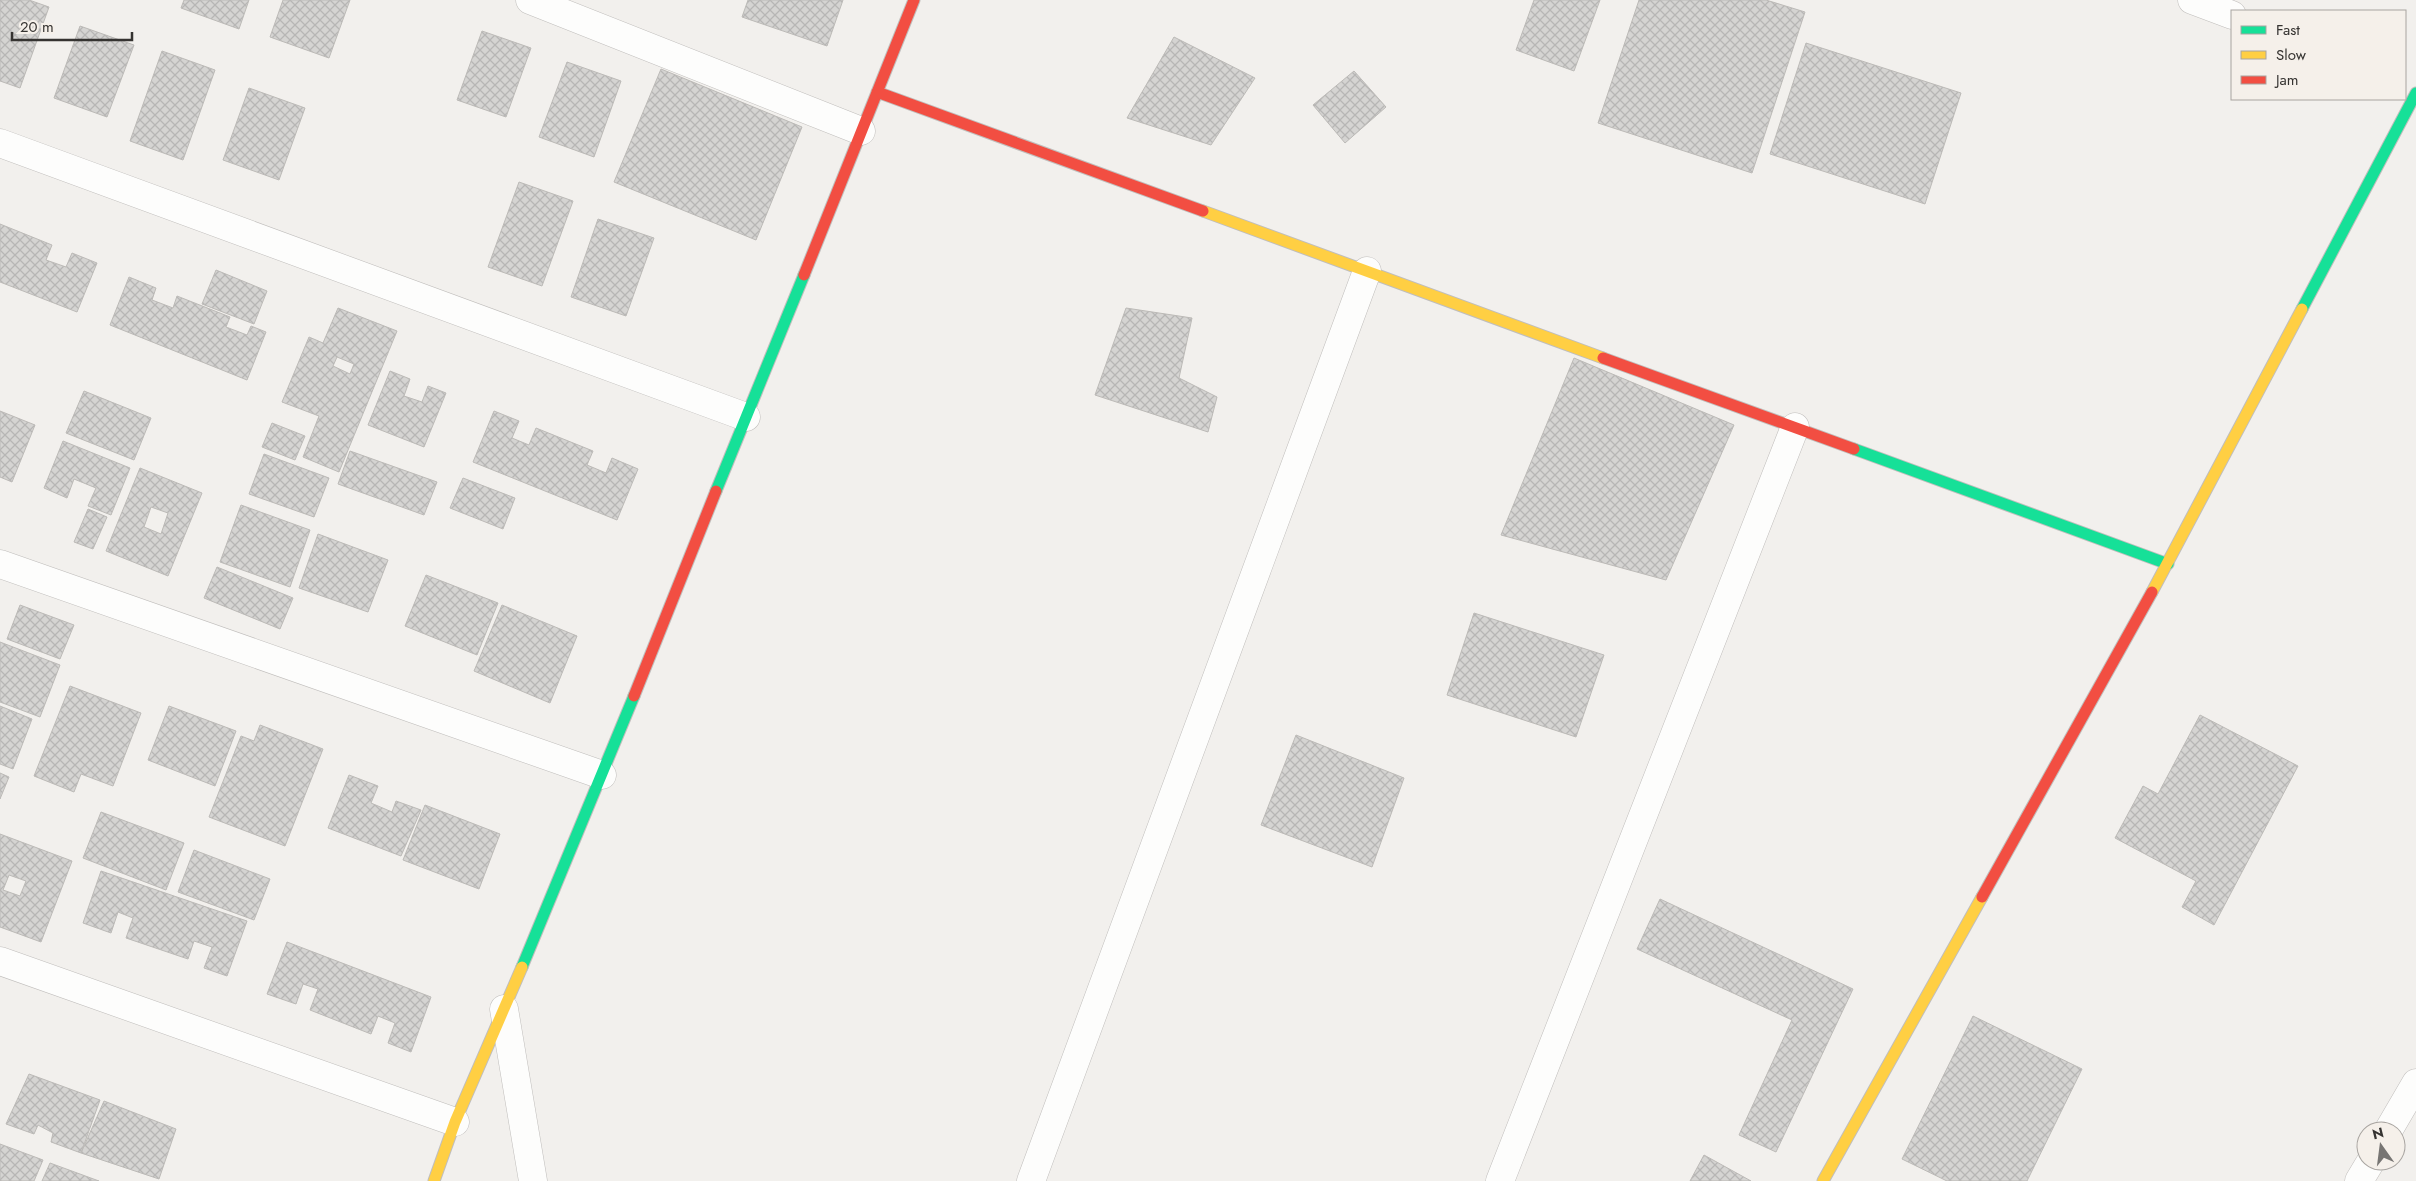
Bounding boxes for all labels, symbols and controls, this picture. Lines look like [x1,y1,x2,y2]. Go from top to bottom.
scale bar [12,10,132,42]
legend [2231,10,2406,100]
text: 20 m [20,16,54,38]
text: Fast [2276,19,2300,41]
text: Slow [2276,44,2307,66]
text: Jam [2274,69,2299,91]
north arrow [2356,1121,2406,1171]
text: N [2370,1122,2386,1144]

